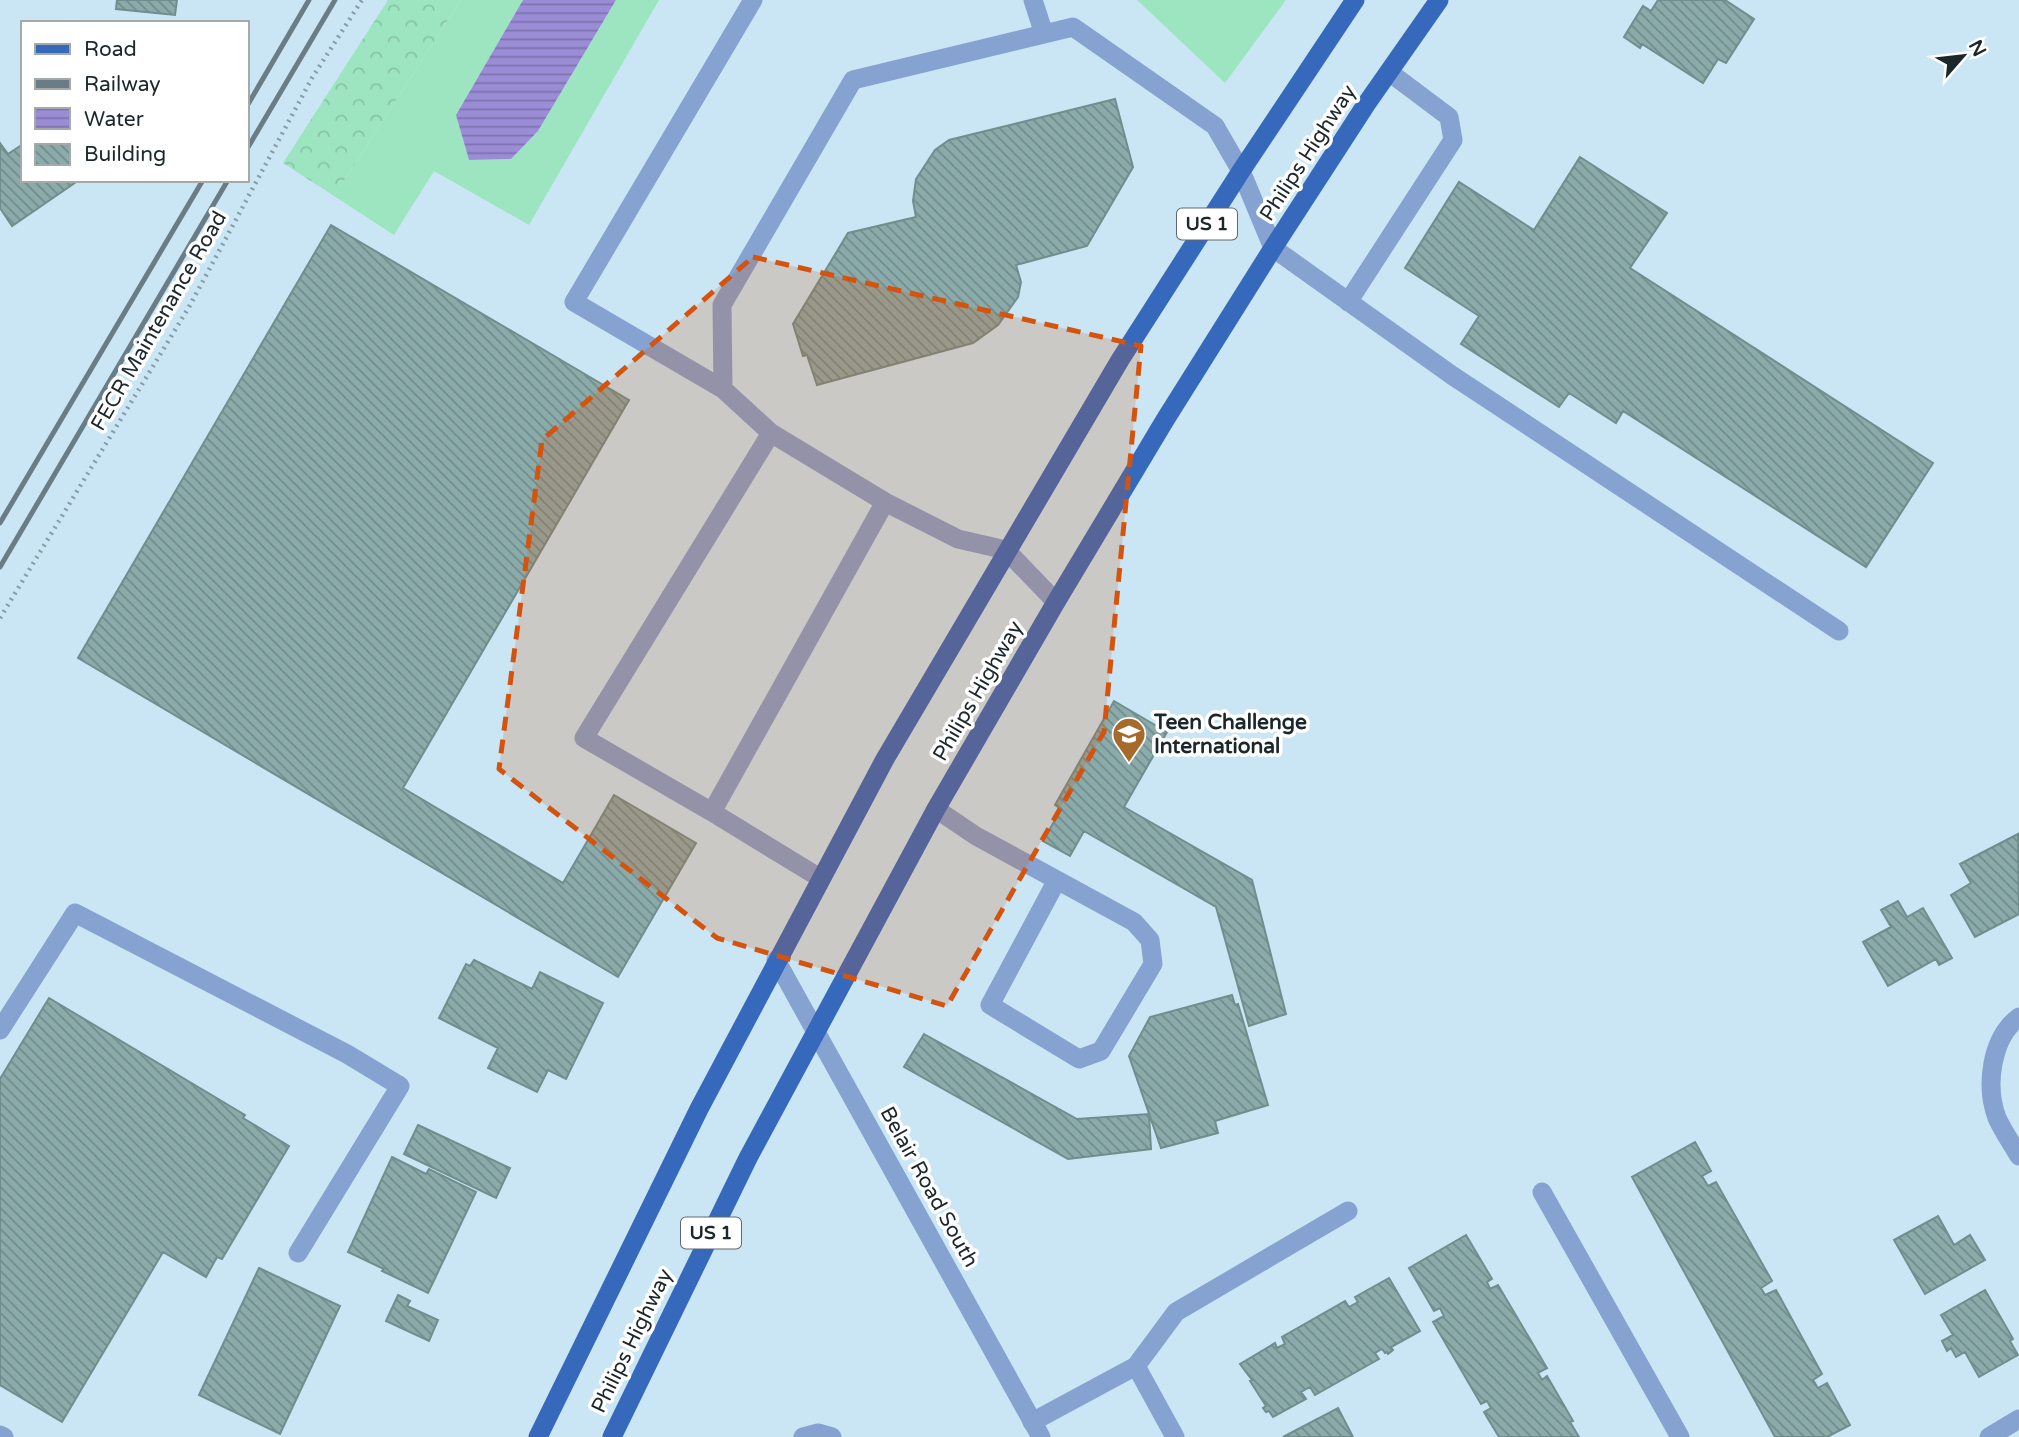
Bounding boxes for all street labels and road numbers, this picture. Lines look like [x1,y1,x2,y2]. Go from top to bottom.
street label: Philips Highway [1255,80,1361,226]
street label: FECR Maintenance Road [86,207,232,435]
road number: US 1 [1177,208,1237,240]
street label: Philips Highway [928,617,1028,765]
street label: Belair Road South [875,1102,983,1272]
road number: US 1 [681,1218,741,1248]
street label: Philips Highway [586,1265,678,1417]

